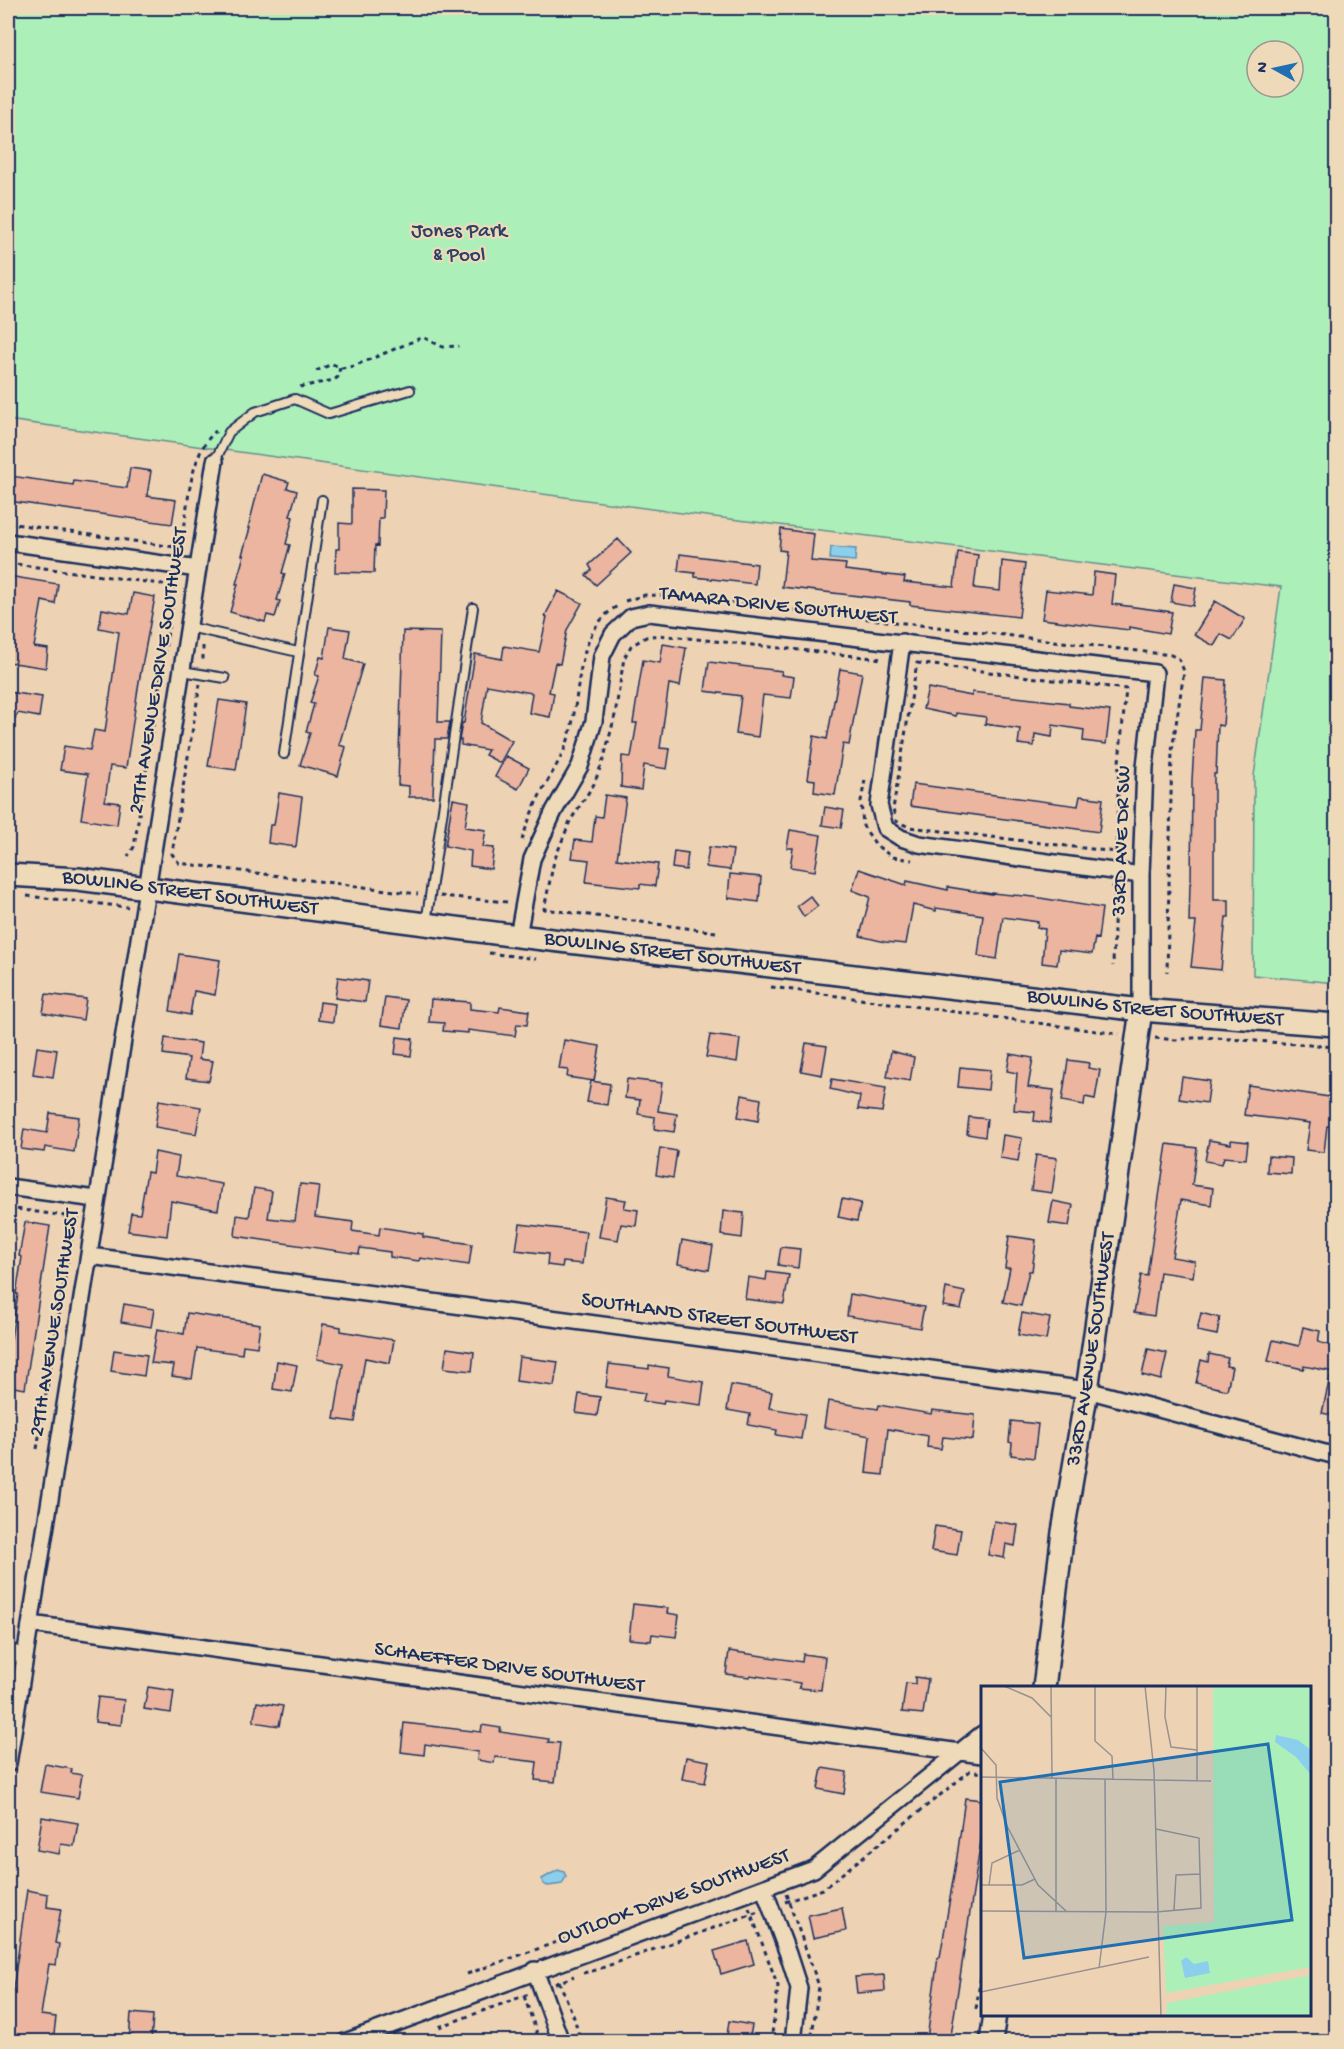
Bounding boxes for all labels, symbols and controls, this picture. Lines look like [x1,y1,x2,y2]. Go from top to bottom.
north arrow [1245,39,1305,99]
text: N [1253,60,1274,74]
park label: Jones Park & Pool [411,220,509,269]
street label: 29TH AVENUE DRIVE SOUTHWEST [125,525,195,816]
street label: TAMARA DRIVE SOUTHWEST [657,582,899,632]
street label: 33RD AVE DR SW [1108,765,1138,918]
street label: BOWLING STREET SOUTHWEST [60,866,320,923]
street label: BOWLING STREET SOUTHWEST [542,927,802,982]
street label: BOWLING STREET SOUTHWEST [1024,984,1285,1033]
street label: 29TH AVENUE SOUTHWEST [26,1206,86,1439]
street label: 33RD AVENUE SOUTHWEST [1062,1230,1122,1469]
street label: SOUTHLAND STREET SOUTHWEST [579,1288,859,1352]
street label: SCHAEFFER DRIVE SOUTHWEST [373,1638,646,1700]
inset map [981,1686,1311,2016]
street label: OUTLOOK DRIVE SOUTHWEST [555,1844,794,1952]

